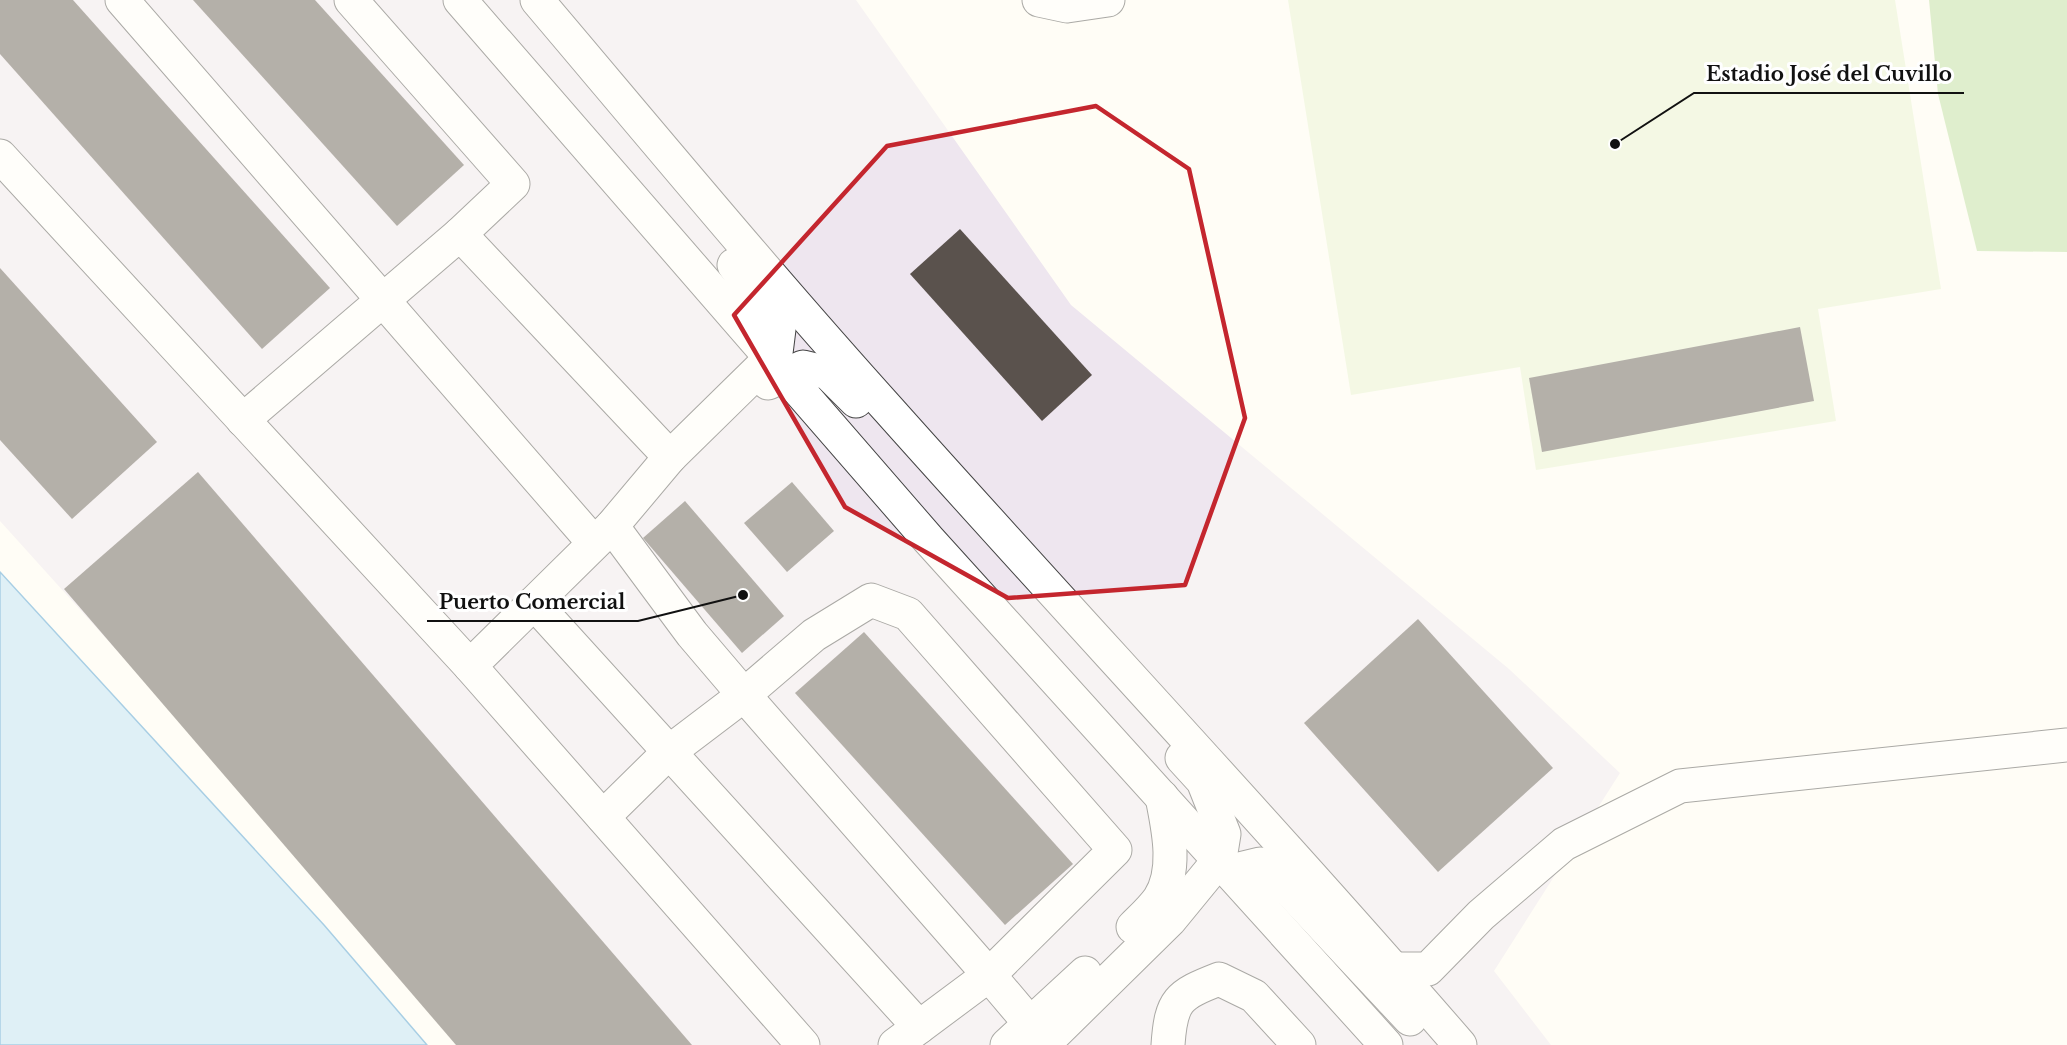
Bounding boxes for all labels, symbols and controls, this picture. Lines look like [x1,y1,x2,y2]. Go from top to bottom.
callout: Estadio José del Cuvillo [1694,55,1964,93]
text: Estadio José del Cuvillo [1706,62,1952,86]
callout: Puerto Comercial [427,583,638,621]
text: Puerto Comercial [439,590,625,614]

